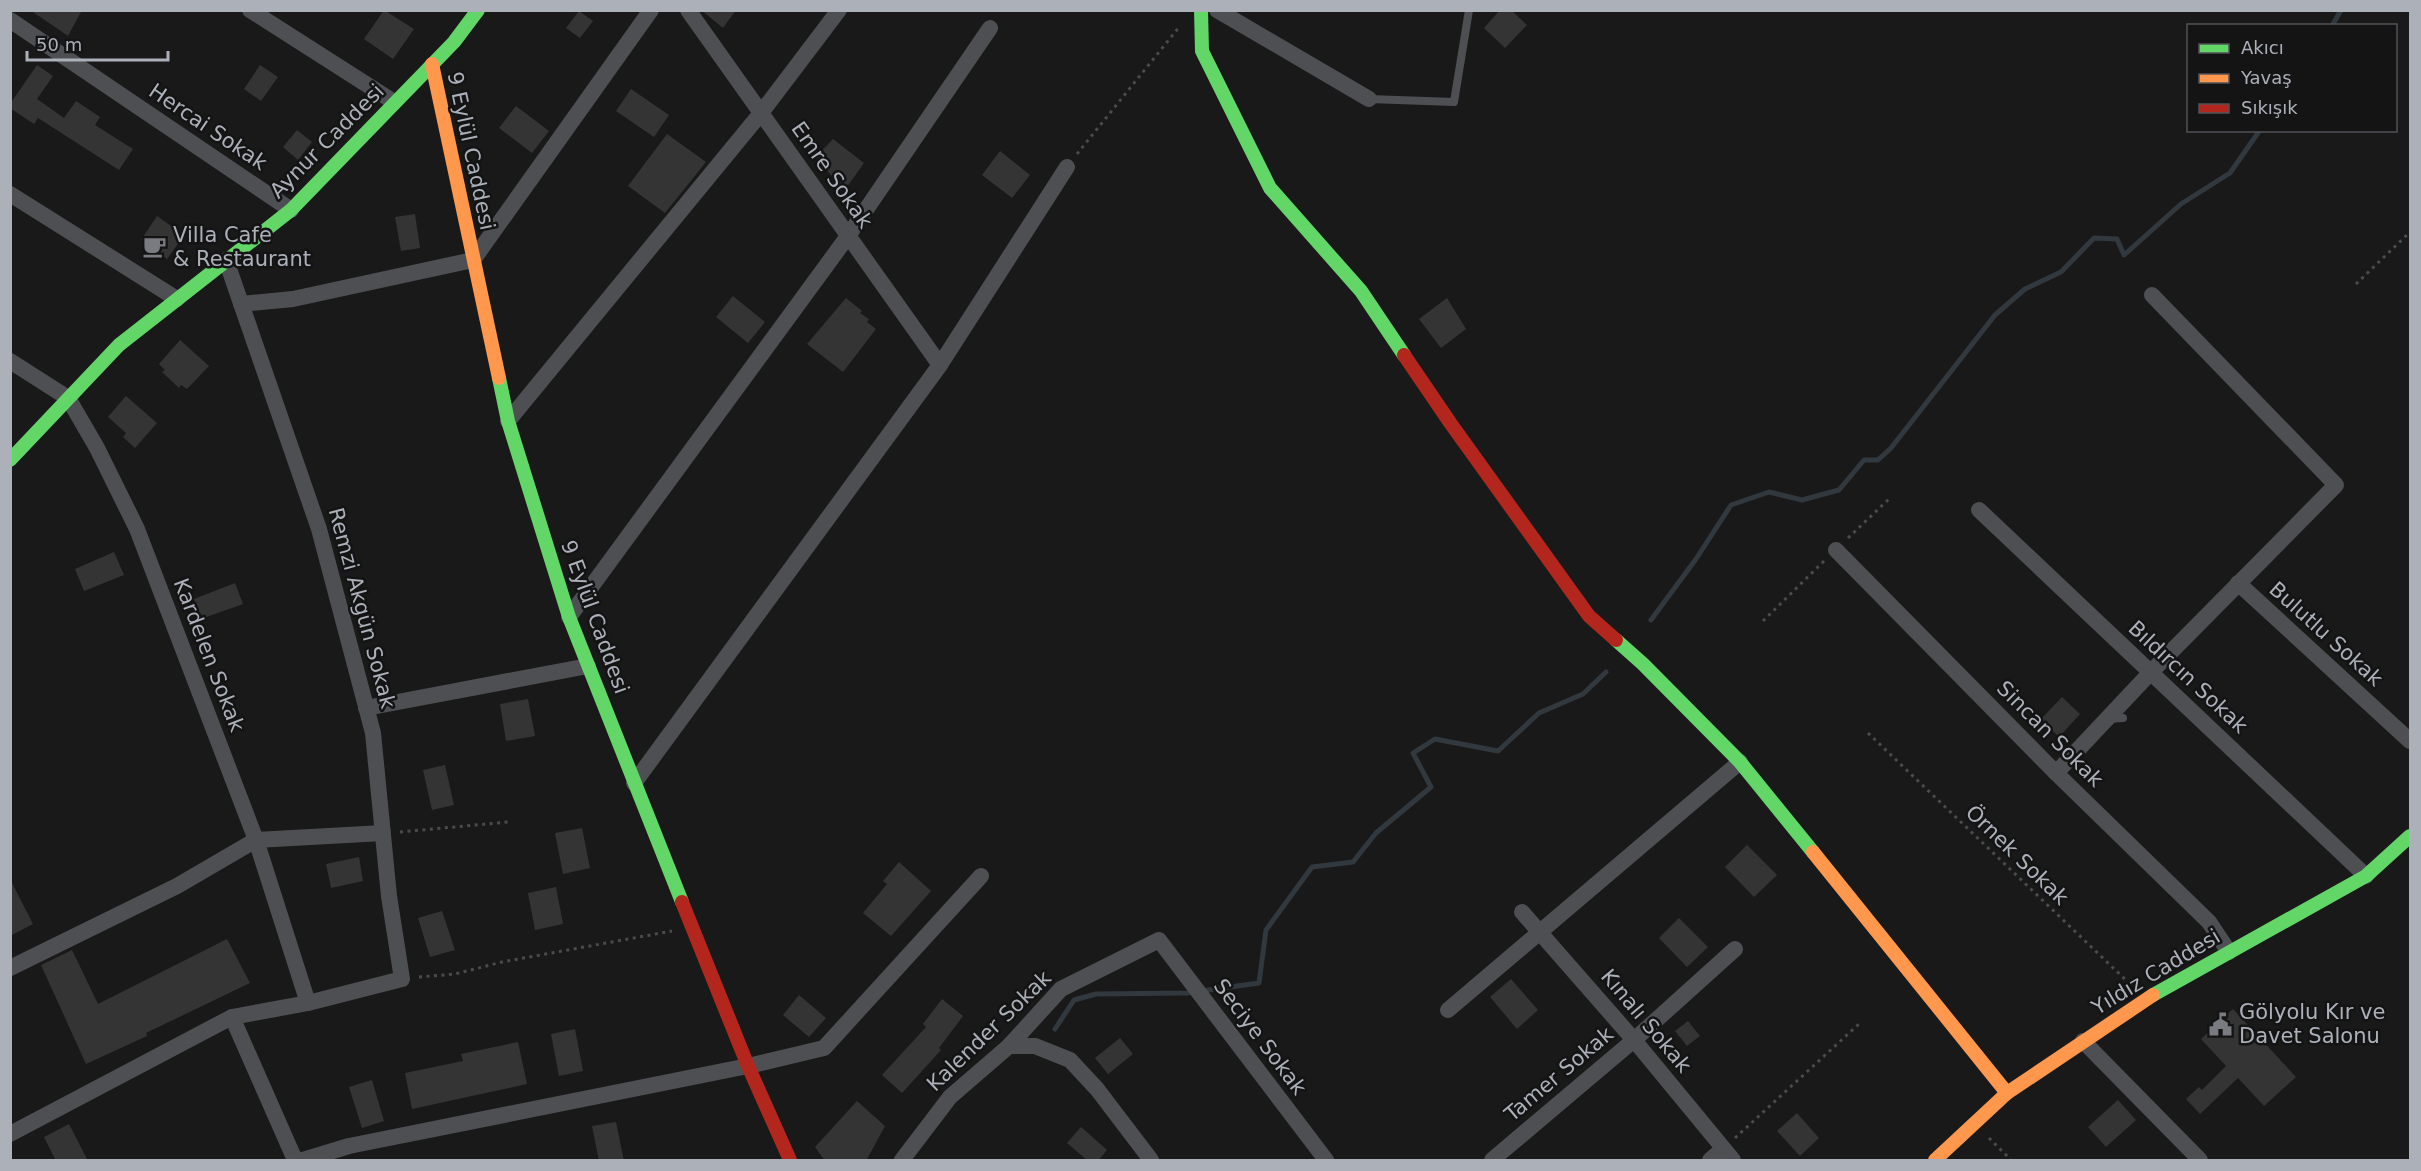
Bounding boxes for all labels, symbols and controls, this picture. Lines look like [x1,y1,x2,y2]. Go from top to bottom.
scale bar [27,24,168,62]
legend [2187,24,2397,132]
text: 50 m [36,34,82,55]
text: Akıcı [2241,37,2284,58]
text: Yavaş [2240,67,2292,88]
street label: 9 Eylül Caddesi [442,70,500,232]
street label: Hercai Sokak [145,79,272,176]
street label: Aynur Caddesi [265,79,389,203]
text: Sıkışık [2241,97,2298,118]
street label: Emre Sokak [786,117,878,234]
place label: Villa Cafe & Restaurant [173,223,311,271]
cafe icon: Villa Cafe & Restaurant [142,234,168,260]
street label: Remzi Akgün Sokak [324,505,401,712]
street label: 9 Eylül Caddesi [556,537,634,697]
street label: Kardelen Sokak [169,575,250,736]
street label: Bulutlu Sokak [2264,577,2388,692]
street label: Bıldırcın Sokak [2124,616,2253,739]
street label: Sincan Sokak [1992,676,2109,793]
street label: Örnek Sokak [1961,799,2074,910]
street label: Yıldız Caddesi [2087,924,2224,1020]
street label: Kalender Sokak [922,965,1057,1096]
street label: Kınalı Sokak [1596,965,1697,1078]
street label: Seciye Sokak [1209,974,1312,1100]
place label: Gölyolu Kır ve Davet Salonu [2239,1000,2385,1048]
public building icon: Gölyolu Kır ve Davet Salonu [2208,1011,2234,1037]
street label: Tamer Sokak [1499,1021,1619,1127]

